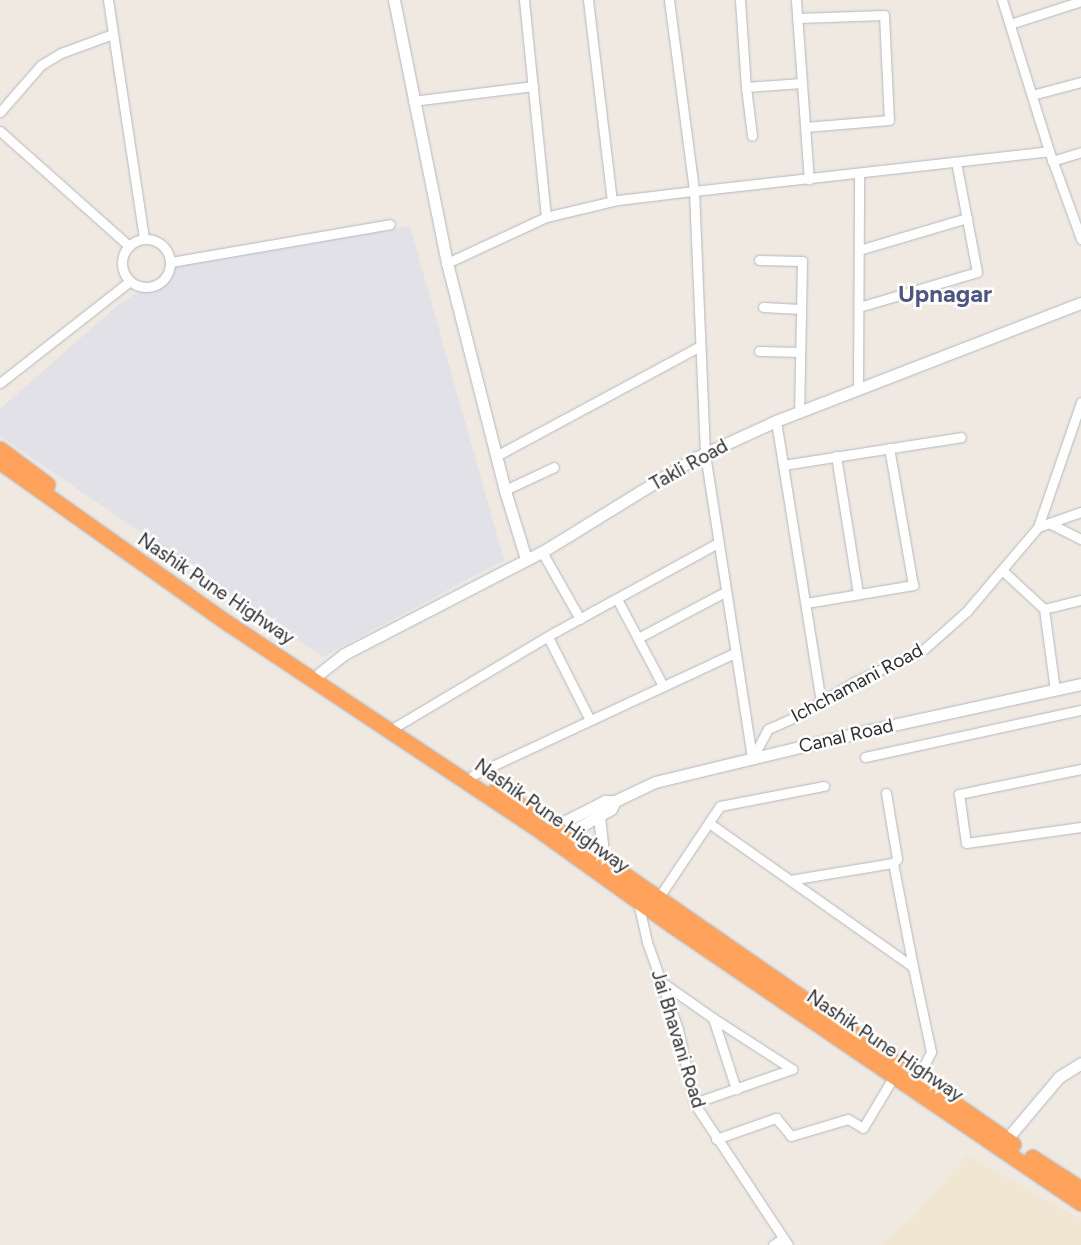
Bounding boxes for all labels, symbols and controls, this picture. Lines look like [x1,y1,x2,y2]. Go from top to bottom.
district label: Upnagar [898,280,992,308]
street label: Takli Road [646,434,732,496]
street label: Nashik Pune Highway [133,528,299,650]
street label: Ichchamani Road [787,639,927,727]
street label: Canal Road [797,714,895,758]
street label: Nashik Pune Highway [470,754,634,878]
street label: Jai Bhavani Road [646,967,710,1111]
street label: Nashik Pune Highway [802,985,968,1107]

